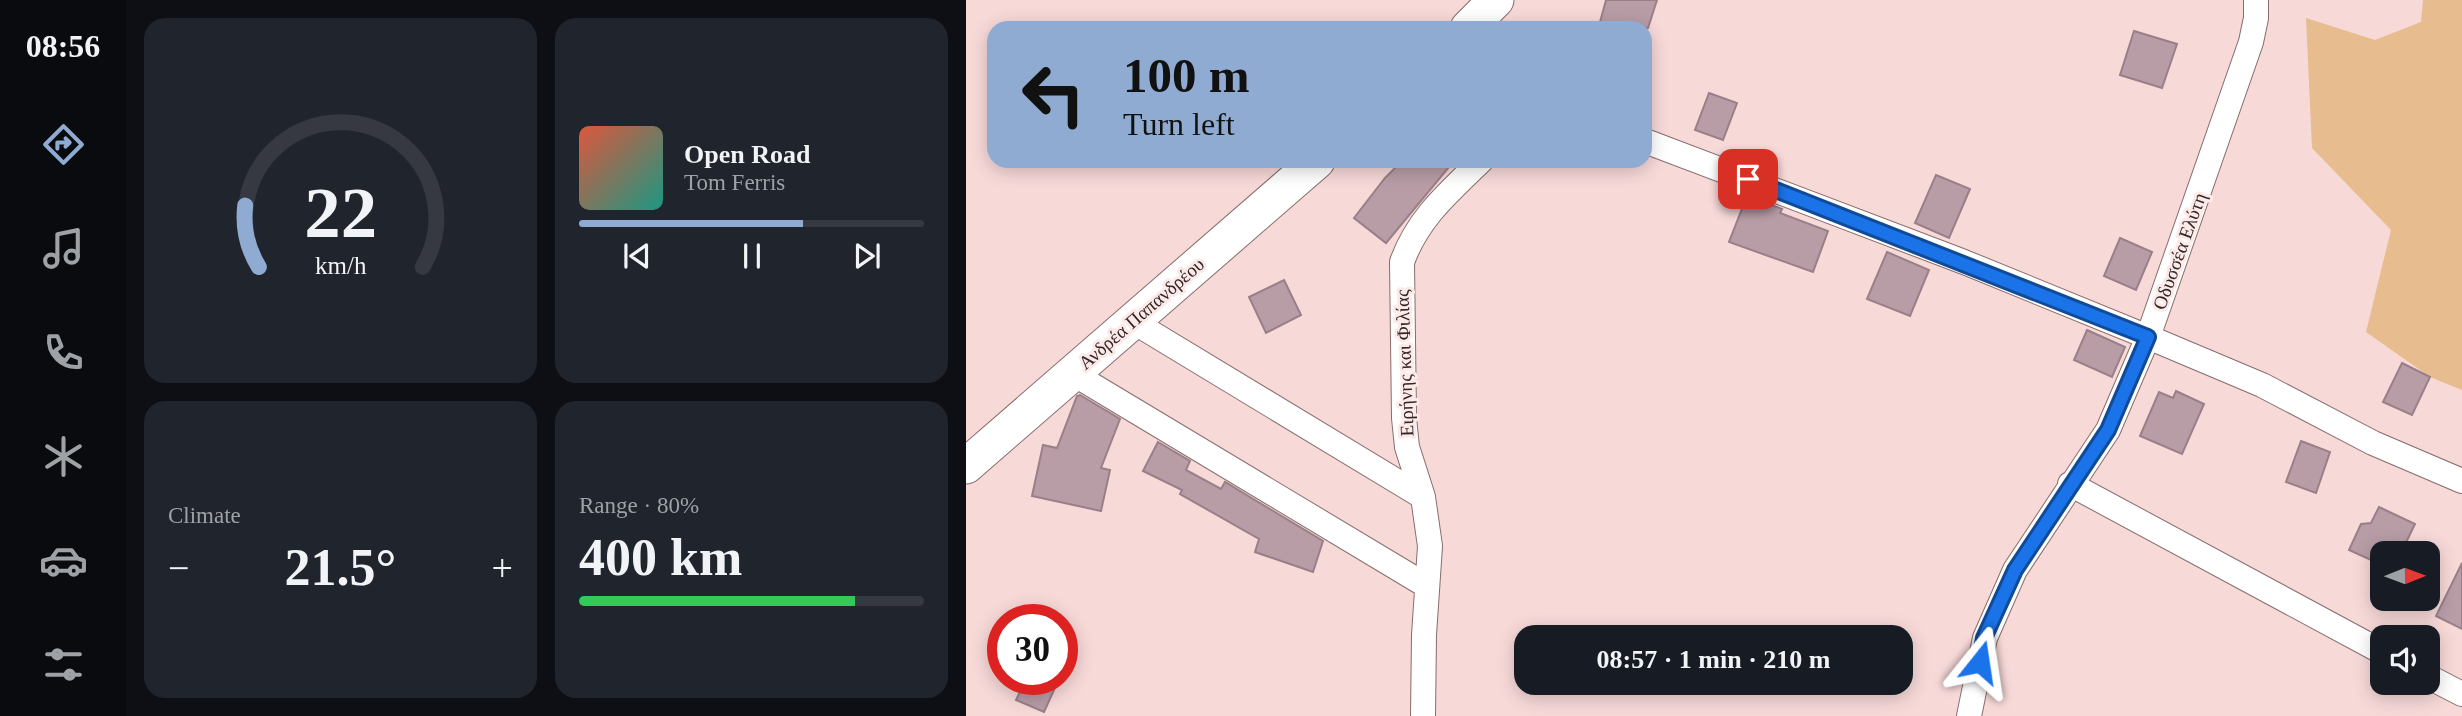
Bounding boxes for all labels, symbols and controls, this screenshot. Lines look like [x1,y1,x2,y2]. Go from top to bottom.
text: 08:56 [26,28,100,64]
text: 100 m [1123,48,1250,103]
icon: left [1008,49,1099,140]
text: Turn left [1123,106,1235,142]
icon: directions [39,120,88,169]
text: Open Road [684,140,810,169]
pin [1718,149,1778,209]
icon: arrive [1729,160,1767,198]
text: Tom Ferris [684,170,785,195]
text: 22 [304,172,377,253]
street label: Οδυσσέα Ελύτη [2149,190,2210,312]
icon: music [39,224,88,273]
icon: previous [618,237,656,275]
icon: pause [733,237,771,275]
icon: next [848,237,886,275]
text: km/h [315,252,367,279]
street label: Ανδρέα Παπανδρέου [1074,253,1208,374]
street label: Ειρήνης και Φιλίας [1391,289,1418,437]
icon: phone [39,328,88,377]
icon: climate [39,432,88,481]
text: Range · 80% [579,493,699,518]
text: Climate [168,503,241,528]
text: 400 km [579,529,742,586]
icon: car [39,536,88,585]
text: 21.5° [285,539,396,596]
north arrow [2370,541,2440,611]
map controls [2370,541,2440,695]
text: − [168,547,189,589]
text: + [492,547,513,589]
speed limit sign: 30 [987,604,1078,695]
position arrow [1943,625,2017,699]
button: sound [2370,625,2440,695]
icon: filters [39,640,88,689]
text: 08:57 · 1 min · 210 m [1597,645,1831,674]

